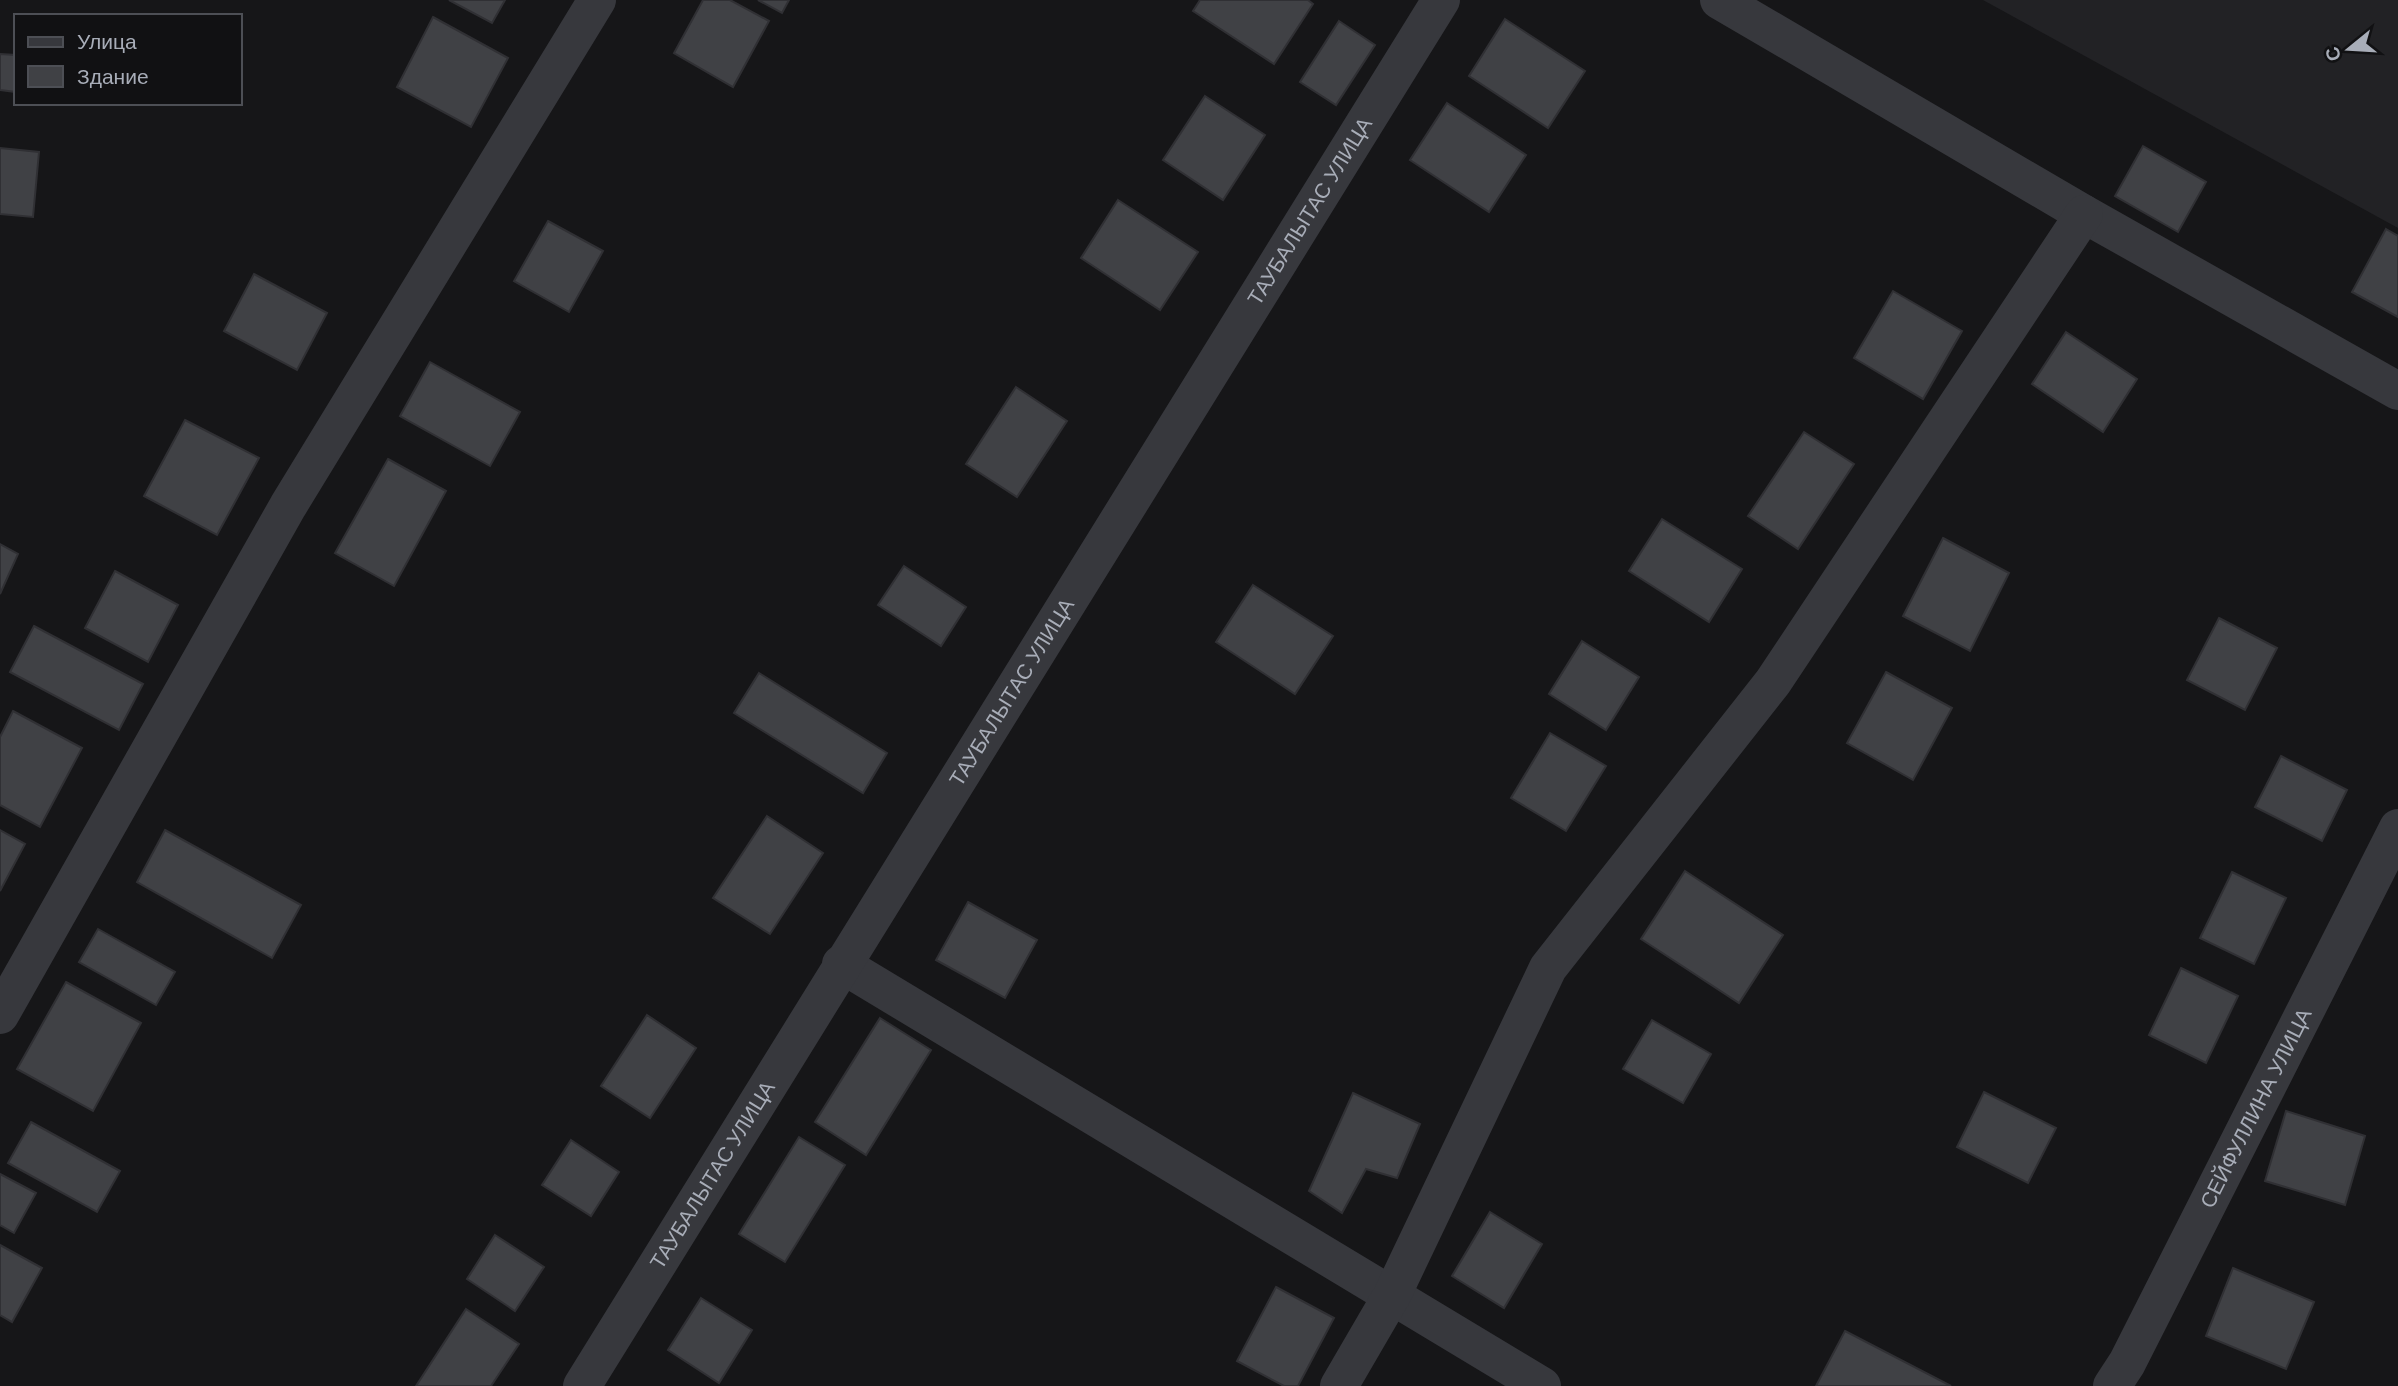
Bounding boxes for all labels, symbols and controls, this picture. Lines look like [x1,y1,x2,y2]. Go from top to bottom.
legend [14,14,242,105]
north arrow [2314,14,2384,84]
text: Улица [77,28,137,56]
text: С [2319,43,2347,64]
text: Здание [77,63,149,91]
street label: ТАУБАЛЫТАС УЛИЦА [1241,112,1379,311]
street label: ТАУБАЛЫТАС УЛИЦА [943,593,1081,792]
street label: СЕЙФУЛЛИНА УЛИЦА [2194,1004,2318,1213]
street label: ТАУБАЛЫТАС УЛИЦА [644,1076,782,1275]

